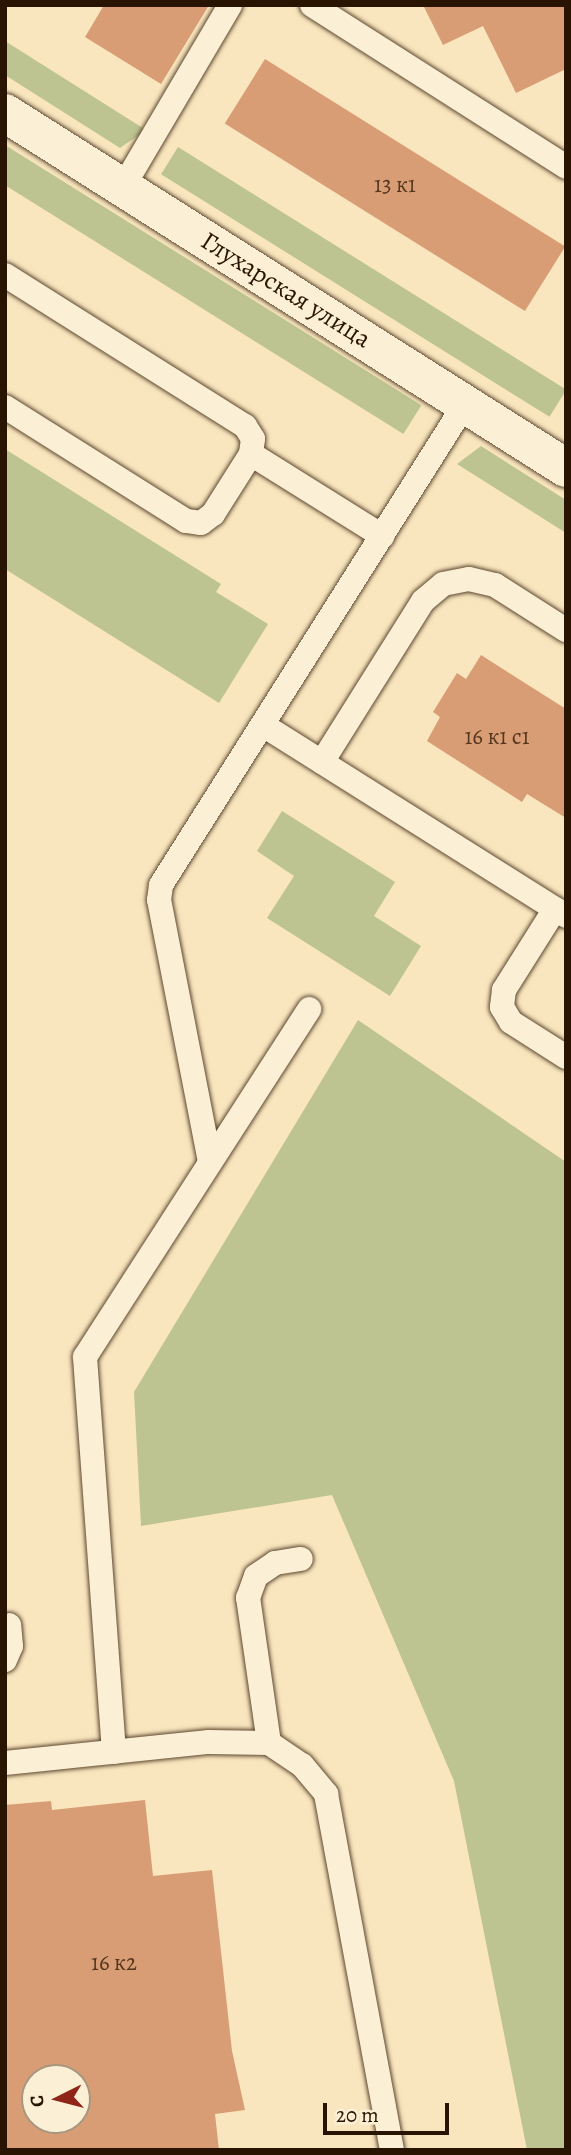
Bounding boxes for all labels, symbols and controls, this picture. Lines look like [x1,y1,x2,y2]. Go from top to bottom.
house number: 13 к1 [374,171,416,199]
street label: Глухарская улица [195,225,377,355]
house number: 16 к1 с1 [464,723,530,751]
house number: 16 к2 [91,1949,137,1977]
north arrow [21,2064,91,2134]
scale bar [326,2088,452,2132]
text: С [24,2094,51,2108]
text: 20 m [336,2101,379,2129]

